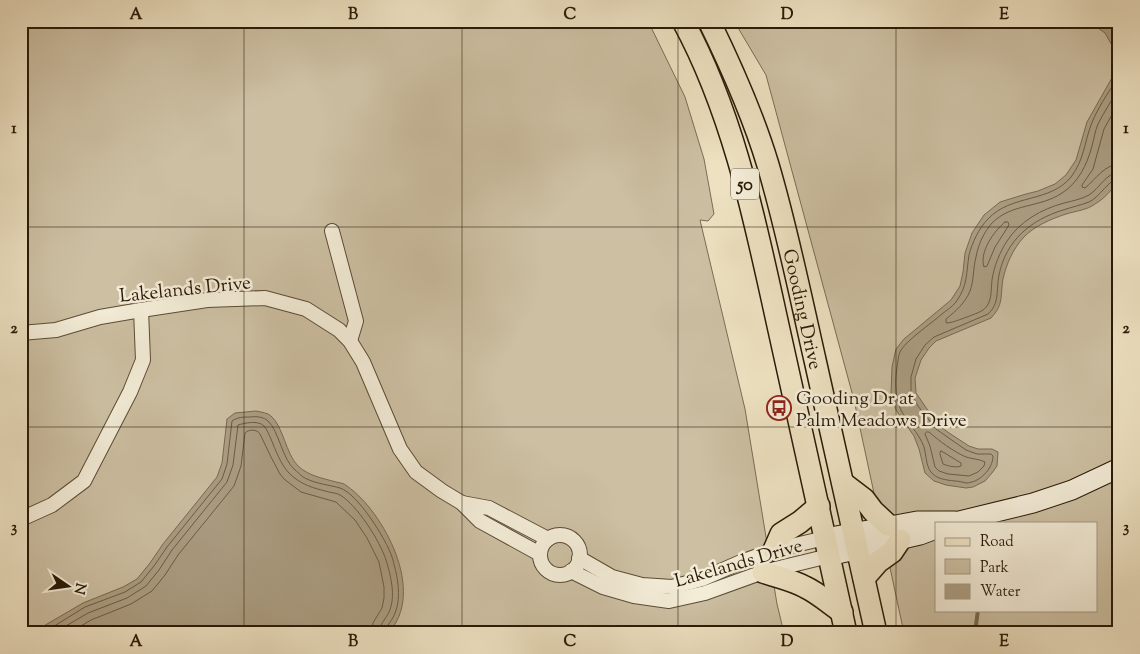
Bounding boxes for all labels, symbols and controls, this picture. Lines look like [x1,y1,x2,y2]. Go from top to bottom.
text: A [130,4,143,27]
text: B [348,4,358,27]
text: C [564,4,577,27]
text: D [781,4,794,27]
text: E [999,4,1009,27]
text: 1 [11,118,17,141]
text: 1 [1123,118,1129,141]
road number: 50 [731,168,759,200]
street label: Gooding Drive [774,247,828,372]
street label: Lakelands Drive [118,270,252,311]
text: 2 [10,318,18,341]
text: 2 [1122,318,1130,341]
place label: Gooding Dr at Palm Meadows Drive [796,386,967,435]
bus stop icon: Gooding Dr at Palm Meadows Drive [766,395,792,421]
text: 3 [11,517,18,540]
text: 3 [1123,517,1130,540]
legend [935,522,1098,612]
text: Road [980,532,1014,553]
street label: Lakelands Drive [672,533,806,596]
text: Park [980,558,1009,579]
north arrow [42,562,92,612]
text: N [68,581,90,596]
text: Water [980,582,1021,603]
text: A [130,631,143,654]
text: B [348,631,358,654]
text: C [564,631,577,654]
text: D [781,631,794,654]
text: E [999,631,1009,654]

